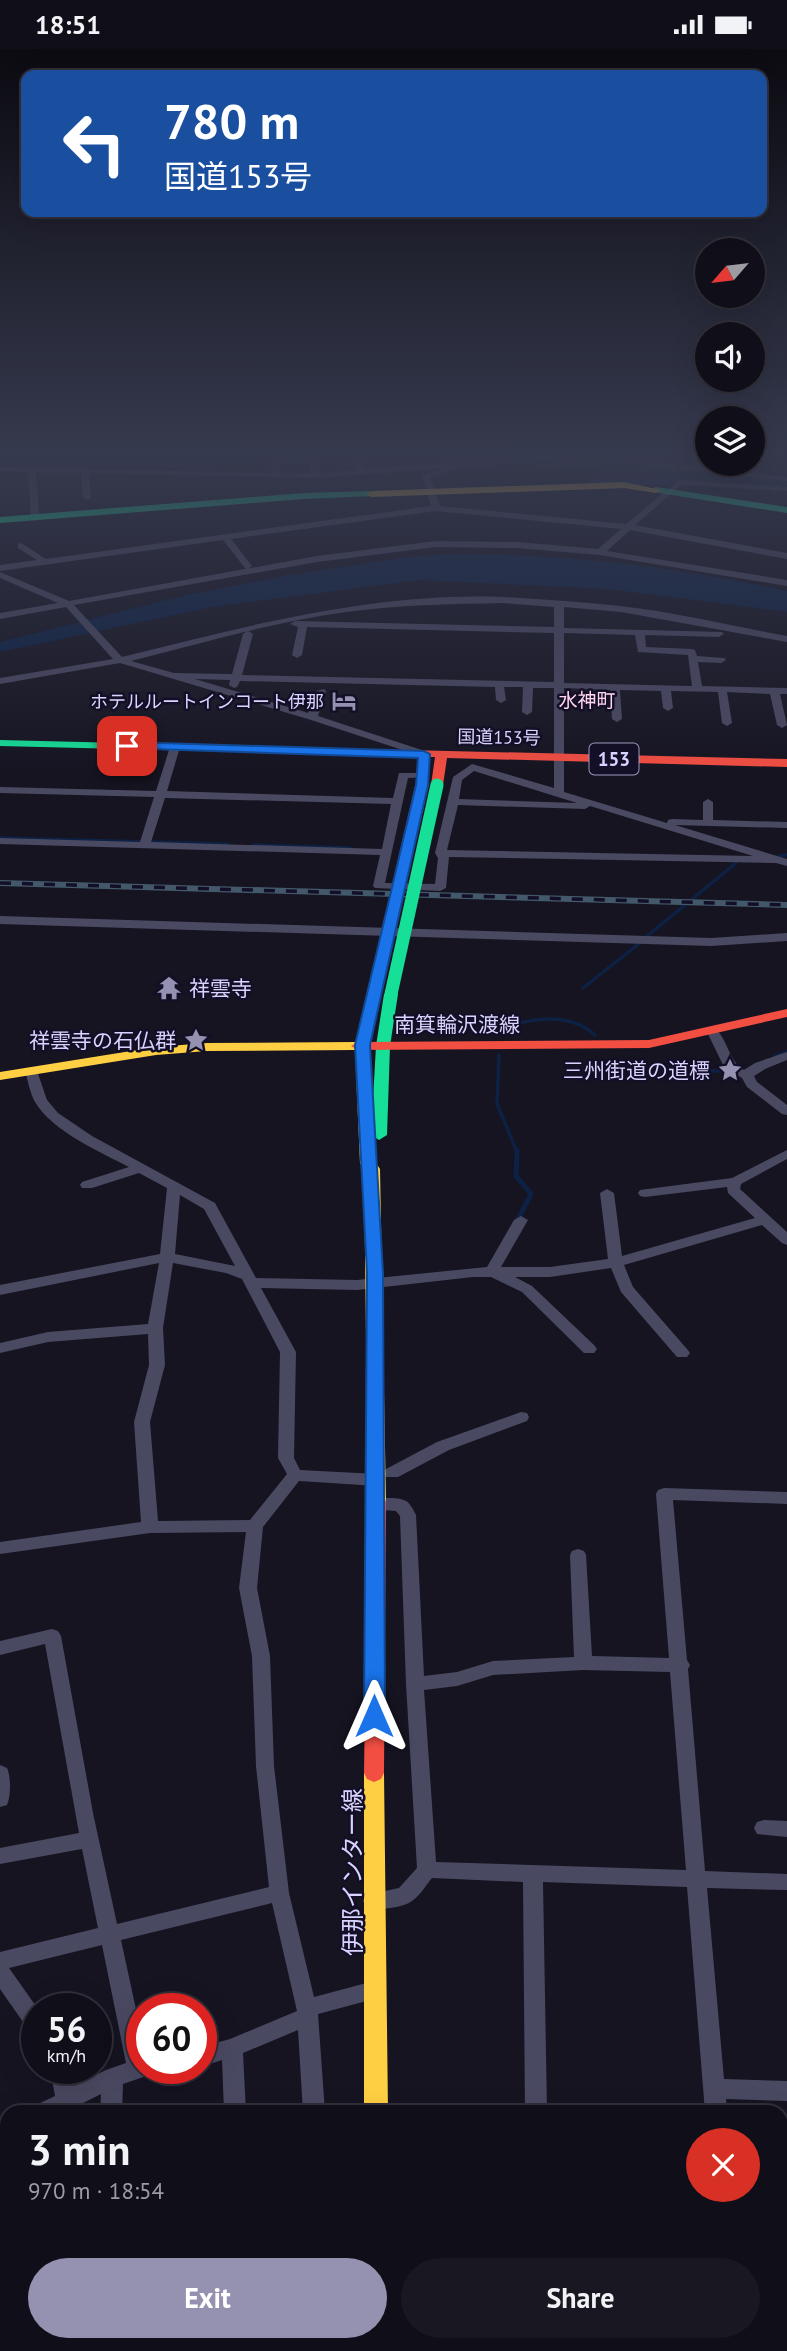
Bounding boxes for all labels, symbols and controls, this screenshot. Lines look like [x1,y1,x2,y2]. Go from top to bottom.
text: 18:51 [35,8,101,41]
text: 780 m [164,89,299,153]
icon: left [49,98,140,189]
text: 国道153号 [164,155,312,197]
north arrow [695,238,765,308]
map controls [695,238,765,476]
button: sound [695,322,765,392]
button: layers [695,406,765,476]
hotel icon: ホテルルートインコート伊那 [330,687,358,715]
district label: 水神町 [558,688,616,712]
place label: ホテルルートインコート伊那 [90,690,324,713]
pin [97,716,157,776]
street label: 国道153号 [457,725,541,749]
icon: arrive [108,727,146,765]
road number: 153 [590,743,638,775]
temple icon: 祥雲寺 [155,974,183,1002]
place label: 祥雲寺 [189,975,252,1002]
street label: 南箕輪沢渡線 [394,1011,520,1038]
place icon: 祥雲寺の石仏群 [182,1026,210,1054]
place label: 祥雲寺の石仏群 [29,1027,176,1054]
place icon: 三州街道の道標 [716,1056,744,1084]
place label: 三州街道の道標 [563,1057,710,1084]
position arrow [337,1679,411,1753]
street label: 伊那インター線 [337,1788,368,1956]
speed limit sign: 60 [126,1993,217,2084]
text: 56 [47,2006,86,2052]
text: km/h [47,2044,86,2067]
text: 3 min [28,2122,130,2177]
button: close [686,2128,760,2202]
text: 970 m · 18:54 [28,2176,164,2205]
button: Exit [28,2258,387,2338]
button: Share [401,2258,760,2338]

